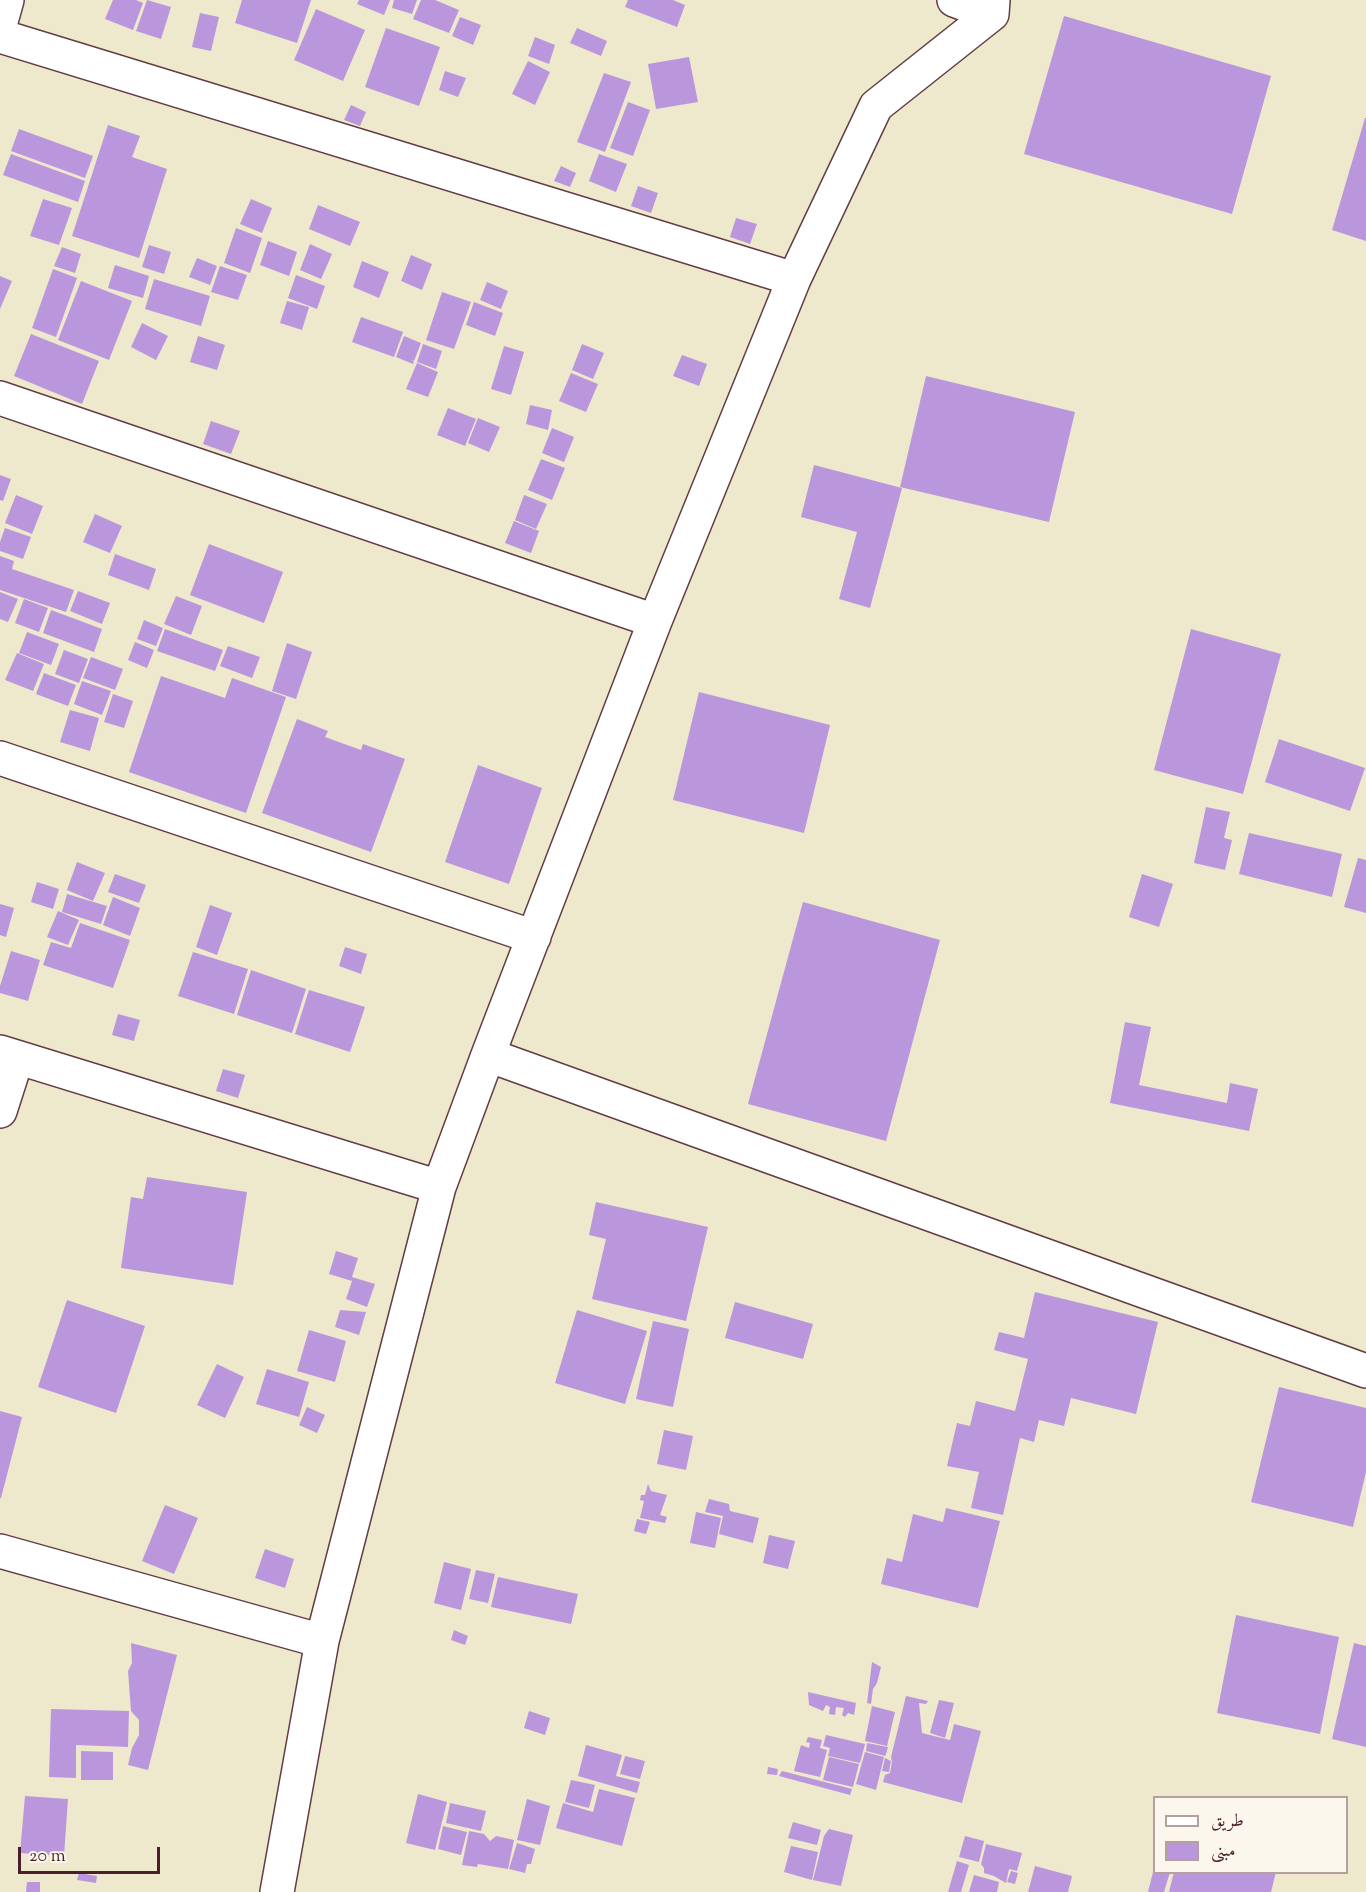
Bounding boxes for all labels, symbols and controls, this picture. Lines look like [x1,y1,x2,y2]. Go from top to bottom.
legend [1153,1796,1348,1874]
text: طريق [1211,1809,1244,1835]
scale bar [21,1835,164,1873]
text: مبنى [1211,1839,1236,1865]
text: 20 m [29,1844,66,1870]

